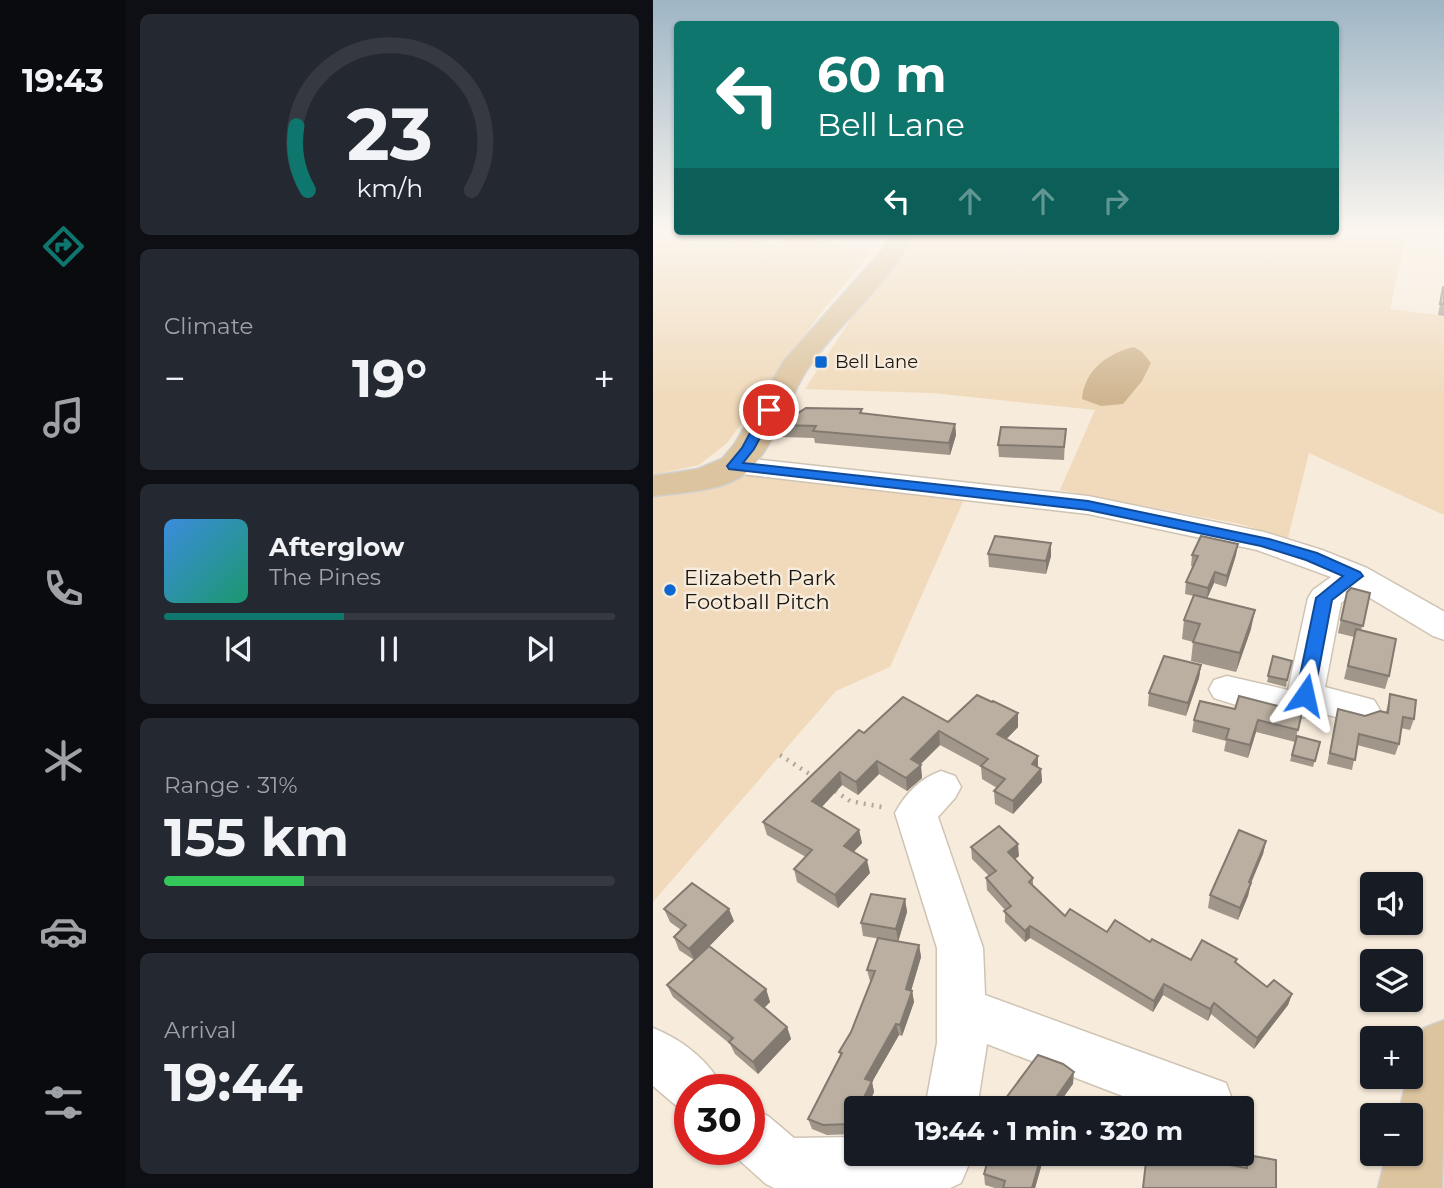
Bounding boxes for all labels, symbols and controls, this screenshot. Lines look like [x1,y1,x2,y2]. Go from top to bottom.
text: 60 m [817,45,947,104]
icon: left [702,49,793,140]
text: 19:43 [22,61,104,100]
text: 23 [346,91,433,179]
text: Bell Lane [817,105,965,144]
text: km/h [356,173,423,203]
icon: left [878,182,916,220]
icon: ahead [951,182,989,220]
icon: ahead [1024,182,1062,220]
icon: right [1097,182,1135,220]
icon: directions [39,222,88,271]
text: Climate [164,312,253,340]
text: 19° [352,347,427,410]
place label: Bell Lane [835,351,918,373]
marker: Bell Lane [813,354,829,370]
text: − [164,355,186,402]
text: + [593,355,615,402]
pin [739,380,799,440]
icon: arrive [750,391,788,429]
icon: music [39,393,88,442]
text: Afterglow [269,531,404,563]
text: The Pines [269,563,381,591]
icon: phone [39,564,88,613]
place label: Elizabeth Park Football Pitch [684,565,836,614]
marker: Elizabeth Park Football Pitch [662,582,678,598]
icon: previous [220,630,258,668]
icon: pause [370,630,408,668]
icon: next [521,630,559,668]
position arrow [1268,658,1342,732]
icon: climate [39,736,88,785]
text: Range · 31% [164,771,297,799]
text: 155 km [164,806,349,869]
map controls [1360,872,1423,1166]
button: sound [1360,872,1423,935]
icon: car [39,907,88,956]
button: layers [1360,949,1423,1012]
text: Arrival [164,1016,237,1044]
button: + [1360,1026,1423,1089]
text: 19:44 [164,1051,303,1114]
speed limit sign: 30 [674,1074,765,1165]
icon: filters [39,1078,88,1127]
button: − [1360,1103,1423,1166]
text: 19:44 · 1 min · 320 m [915,1115,1183,1147]

